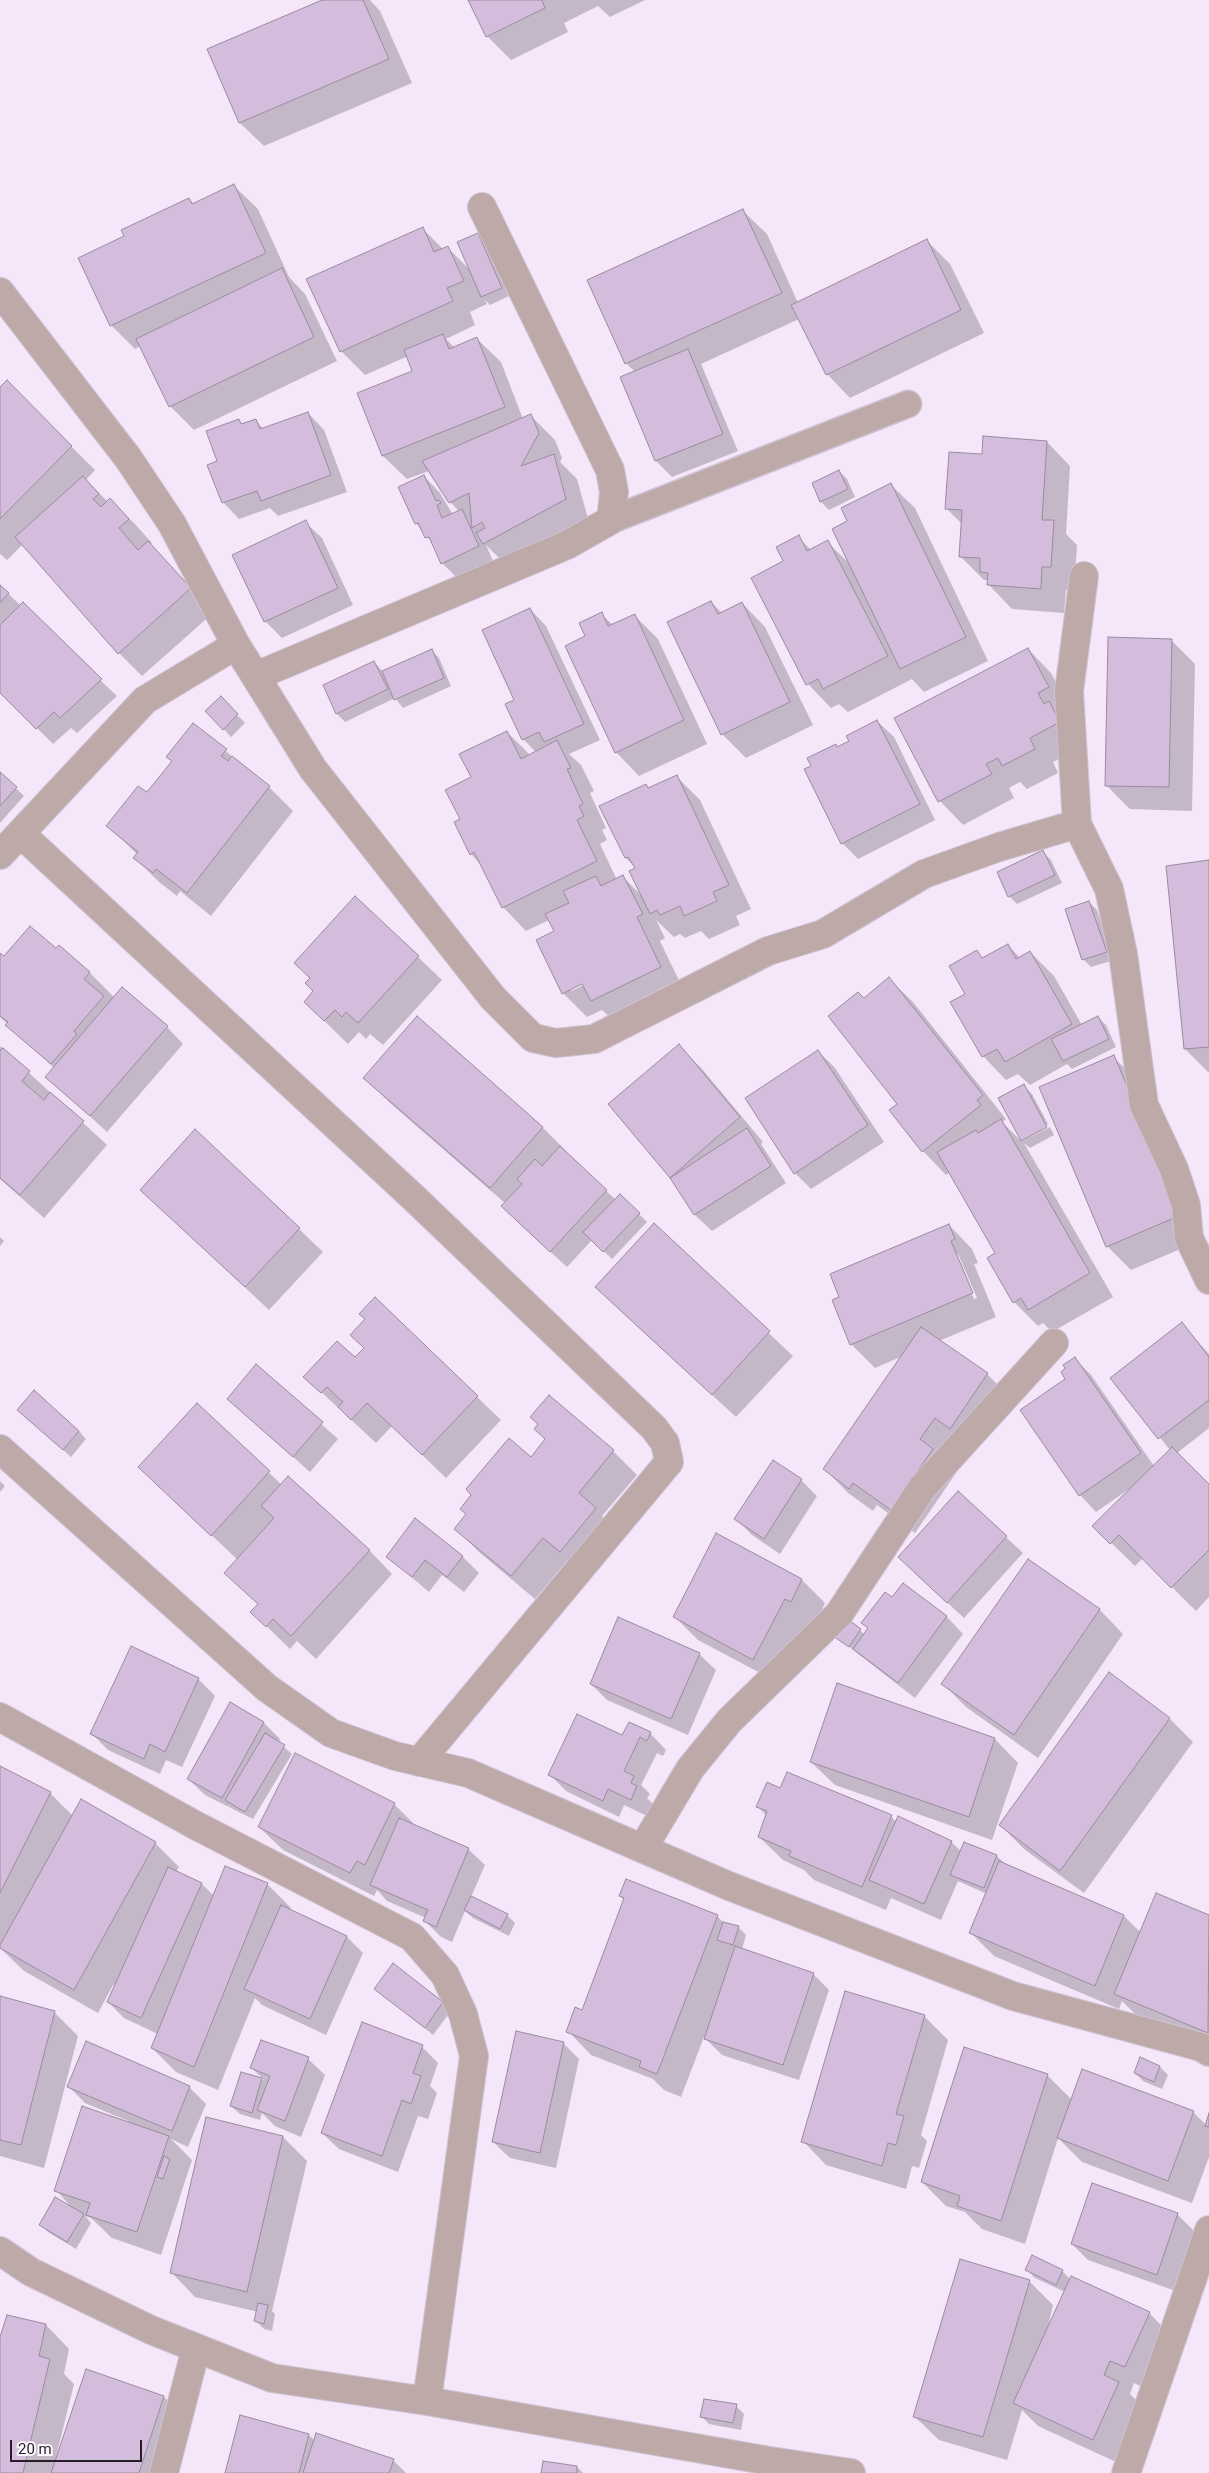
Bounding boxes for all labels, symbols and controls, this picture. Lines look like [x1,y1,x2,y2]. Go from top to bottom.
scale bar [12,2430,145,2462]
text: 20 m [18,2440,52,2458]

